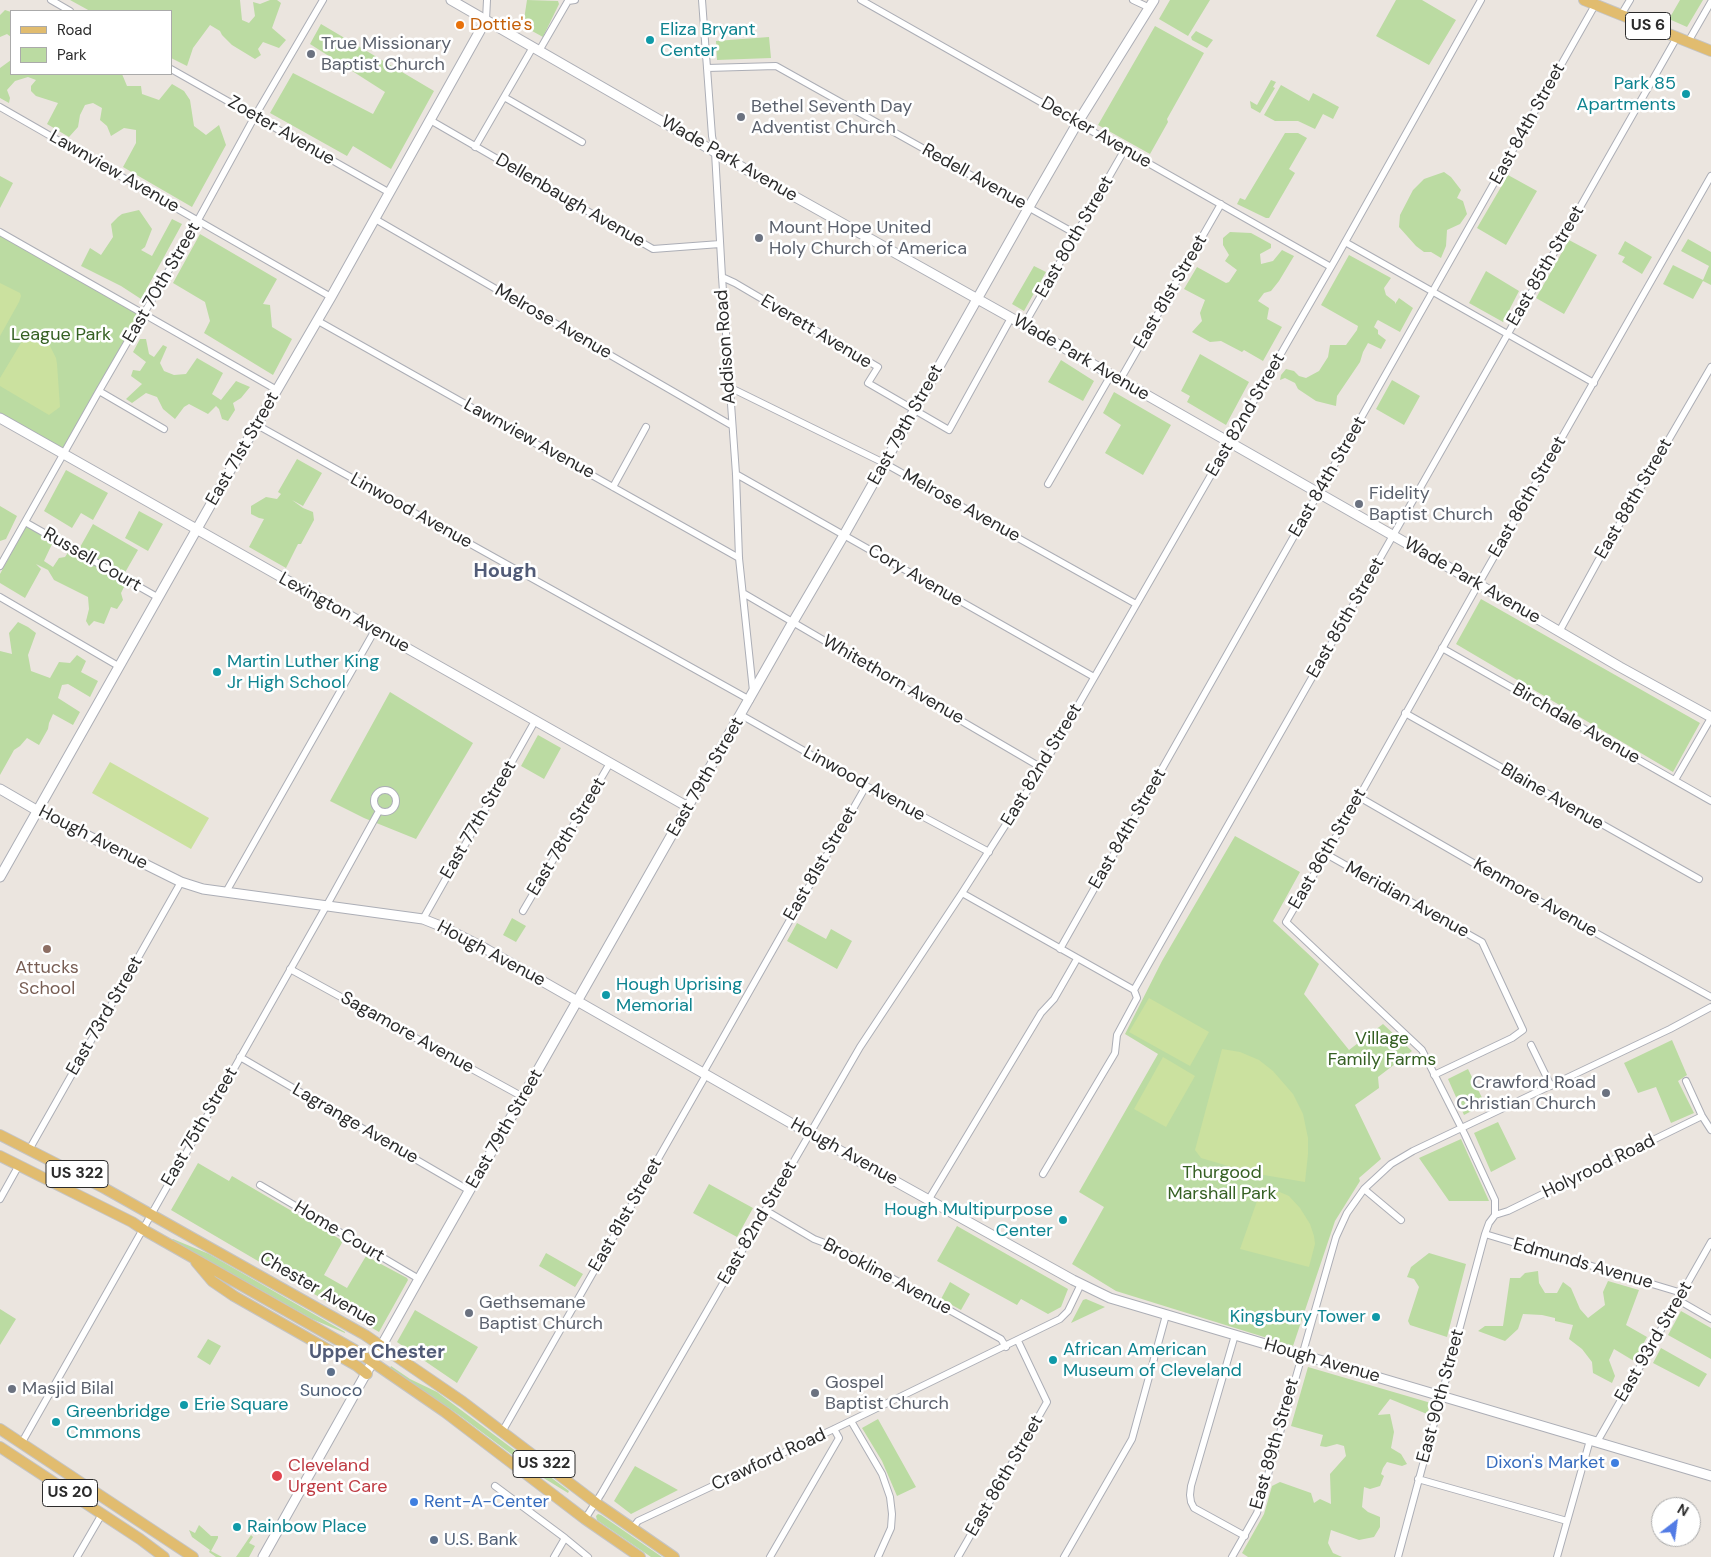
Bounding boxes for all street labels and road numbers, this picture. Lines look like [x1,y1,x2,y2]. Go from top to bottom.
road number: US 6 [1626,12,1670,40]
street label: East 84th Street [1486,59,1570,189]
street label: Zoeter Avenue [224,92,338,170]
street label: Decker Avenue [1037,93,1155,173]
street label: Wade Park Avenue [657,111,801,207]
street label: Lawnview Avenue [45,126,183,218]
street label: Redell Avenue [918,139,1030,215]
street label: Dellenbaugh Avenue [491,149,649,253]
street label: East 80th Street [1031,172,1119,302]
street label: East 85th Street [1503,202,1589,330]
street label: East 70th Street [119,219,205,347]
street label: East 81st Street [1130,231,1212,353]
street label: Melrose Avenue [491,280,615,364]
street label: Addison Road [711,289,741,405]
street label: Everett Avenue [757,290,875,374]
street label: Wade Park Avenue [1009,310,1153,406]
street label: East 82nd Street [1202,349,1290,481]
street label: East 79th Street [864,361,948,489]
street label: East 71st Street [202,389,284,509]
street label: Lawnview Avenue [460,394,598,484]
street label: East 84th Street [1285,413,1371,541]
street label: East 86th Street [1485,433,1571,561]
street label: East 88th Street [1591,435,1677,563]
street label: Melrose Avenue [898,465,1024,547]
street label: Linwood Avenue [346,469,476,553]
street label: Russell Court [39,523,145,597]
street label: Wade Park Avenue [1400,533,1544,629]
street label: Cory Avenue [864,540,966,612]
street label: East 85th Street [1303,554,1389,682]
street label: Lexington Avenue [275,568,413,658]
street label: Whitethorn Avenue [818,631,968,729]
street label: Birchdale Avenue [1509,679,1643,769]
street label: East 82nd Street [997,700,1087,830]
street label: East 79th Street [663,714,749,840]
street label: Linwood Avenue [799,742,929,826]
street label: East 77th Street [436,757,522,883]
street label: Blaine Avenue [1497,759,1607,835]
street label: East 84th Street [1085,765,1171,893]
street label: East 78th Street [523,774,611,900]
street label: East 86th Street [1285,785,1371,913]
street label: Hough Avenue [35,801,151,875]
street label: East 81st Street [780,803,862,925]
street label: Kenmore Avenue [1469,854,1601,942]
street label: Meridian Avenue [1341,857,1473,943]
street label: Hough Avenue [433,916,549,992]
street label: East 73rd Street [62,953,148,1079]
street label: Sagamore Avenue [336,987,478,1079]
street label: East 75th Street [157,1064,243,1190]
street label: East 79th Street [462,1066,548,1192]
street label: Lagrange Avenue [288,1079,422,1169]
street label: Hough Avenue [786,1114,902,1190]
street label: Holyrood Road [1539,1130,1659,1204]
street label: East 81st Street [585,1154,667,1276]
street label: East 82nd Street [714,1157,802,1289]
road number: US 322 [46,1160,108,1188]
street label: Home Court [290,1197,388,1267]
street label: Brookline Avenue [819,1234,955,1320]
street label: Edmunds Avenue [1511,1234,1655,1294]
street label: Chester Avenue [256,1248,380,1332]
street label: East 93rd Street [1611,1278,1697,1406]
street label: East 90th Street [1413,1327,1469,1465]
street label: Hough Avenue [1262,1334,1382,1388]
street label: East 89th Street [1246,1376,1304,1512]
street label: East 86th Street [962,1412,1048,1540]
street label: Crawford Road [708,1424,830,1496]
road number: US 322 [513,1450,575,1478]
road number: US 20 [42,1480,98,1506]

